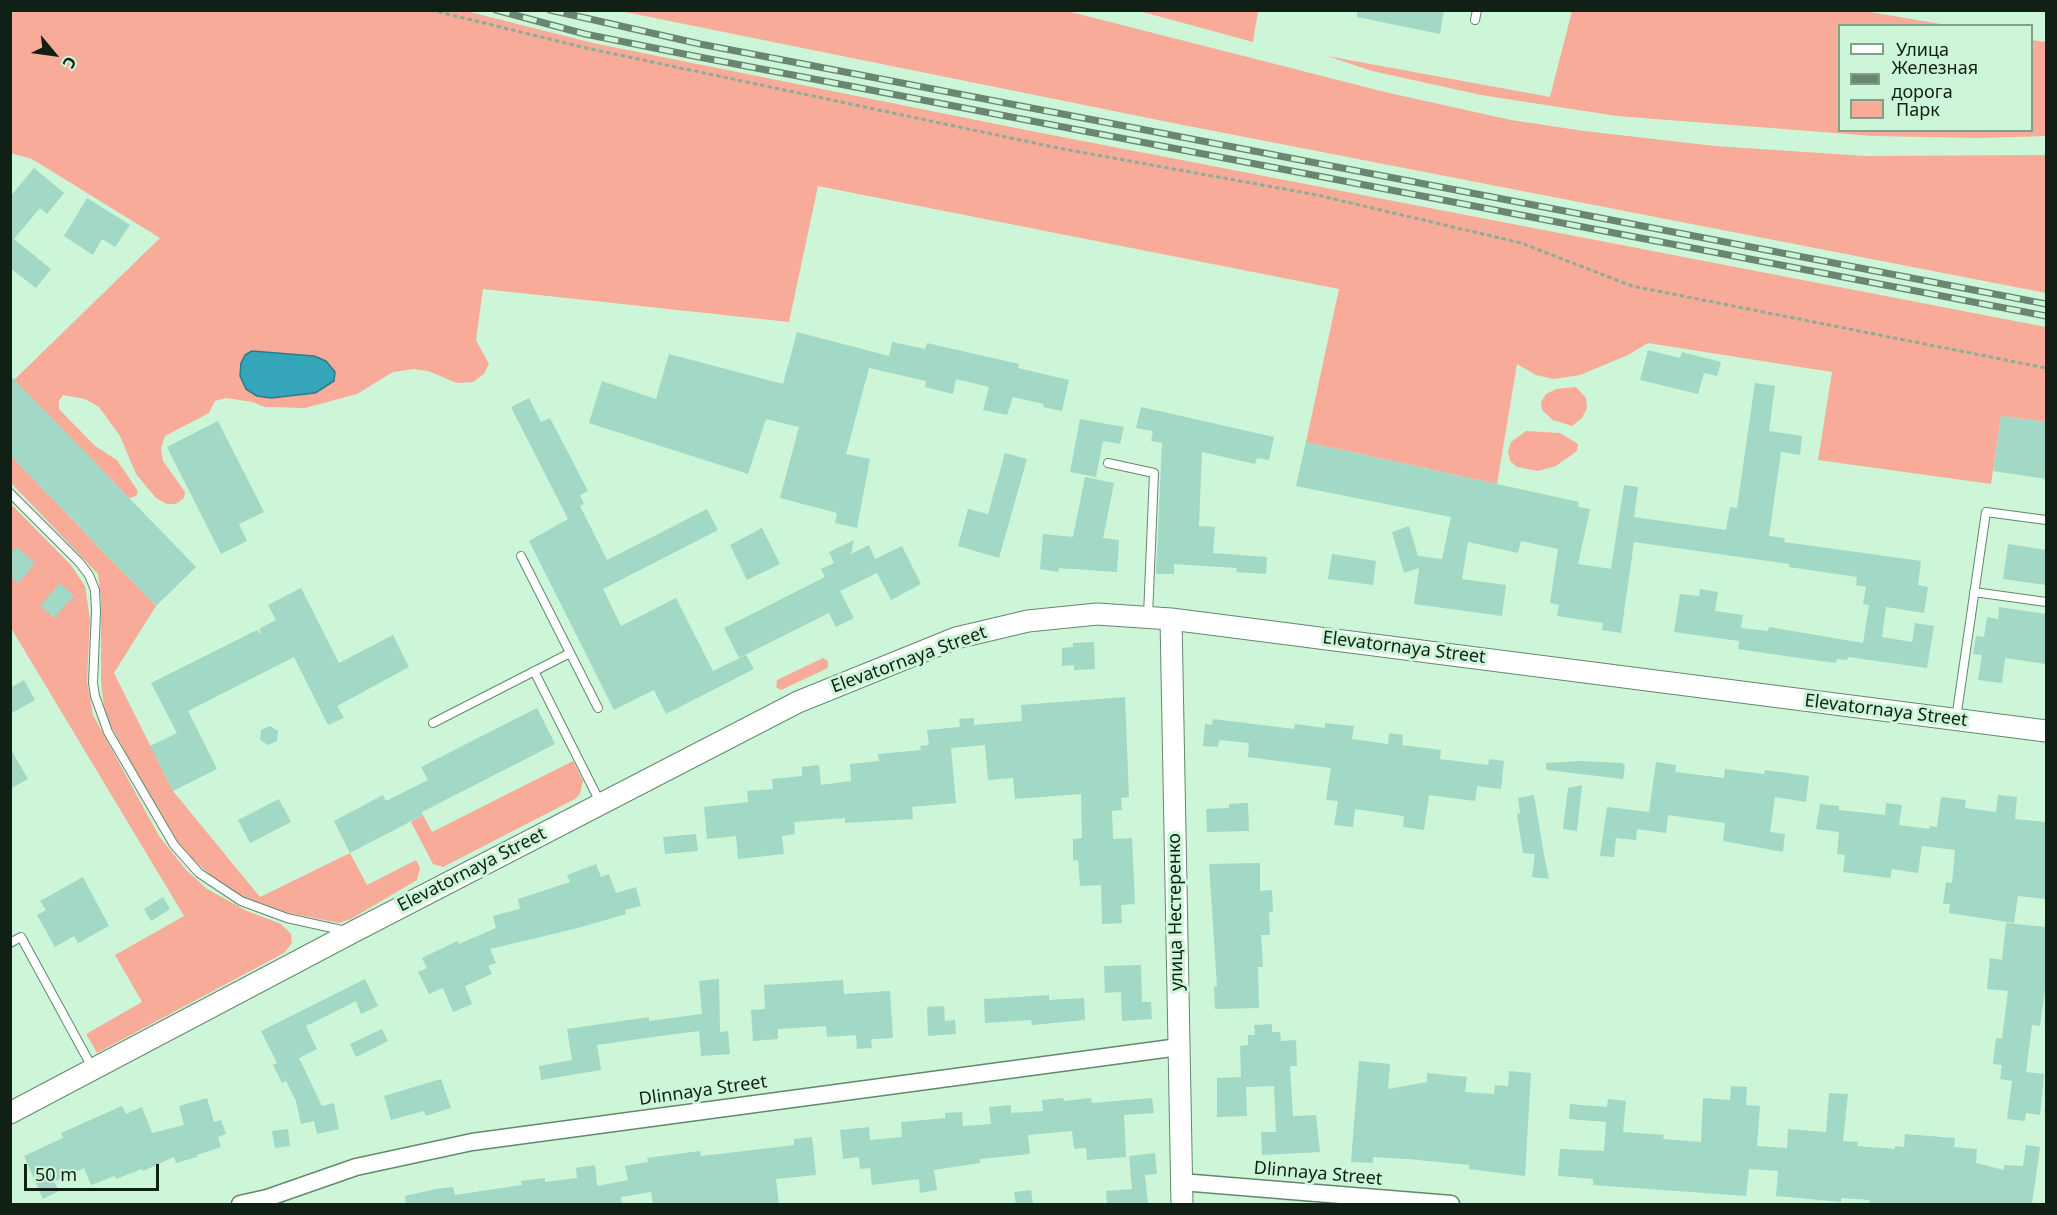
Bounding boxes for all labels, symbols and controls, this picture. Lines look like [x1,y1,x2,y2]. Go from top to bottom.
north arrow [24,24,84,84]
legend [1838,24,2033,132]
text: Улица [1896,37,1949,61]
text: С [58,53,82,73]
text: Железная дорога [1892,55,1978,103]
text: Парк [1896,97,1940,121]
street label: Elevatornaya Street [828,622,990,698]
street label: Elevatornaya Street [1321,627,1487,669]
street label: Elevatornaya Street [1803,690,1969,732]
street label: Elevatornaya Street [394,823,550,917]
street label: улица Нестеренко [1164,833,1188,991]
street label: Dlinnaya Street [638,1071,768,1111]
scale bar [27,1152,162,1190]
street label: Dlinnaya Street [1253,1158,1383,1190]
text: 50 m [35,1162,77,1186]

